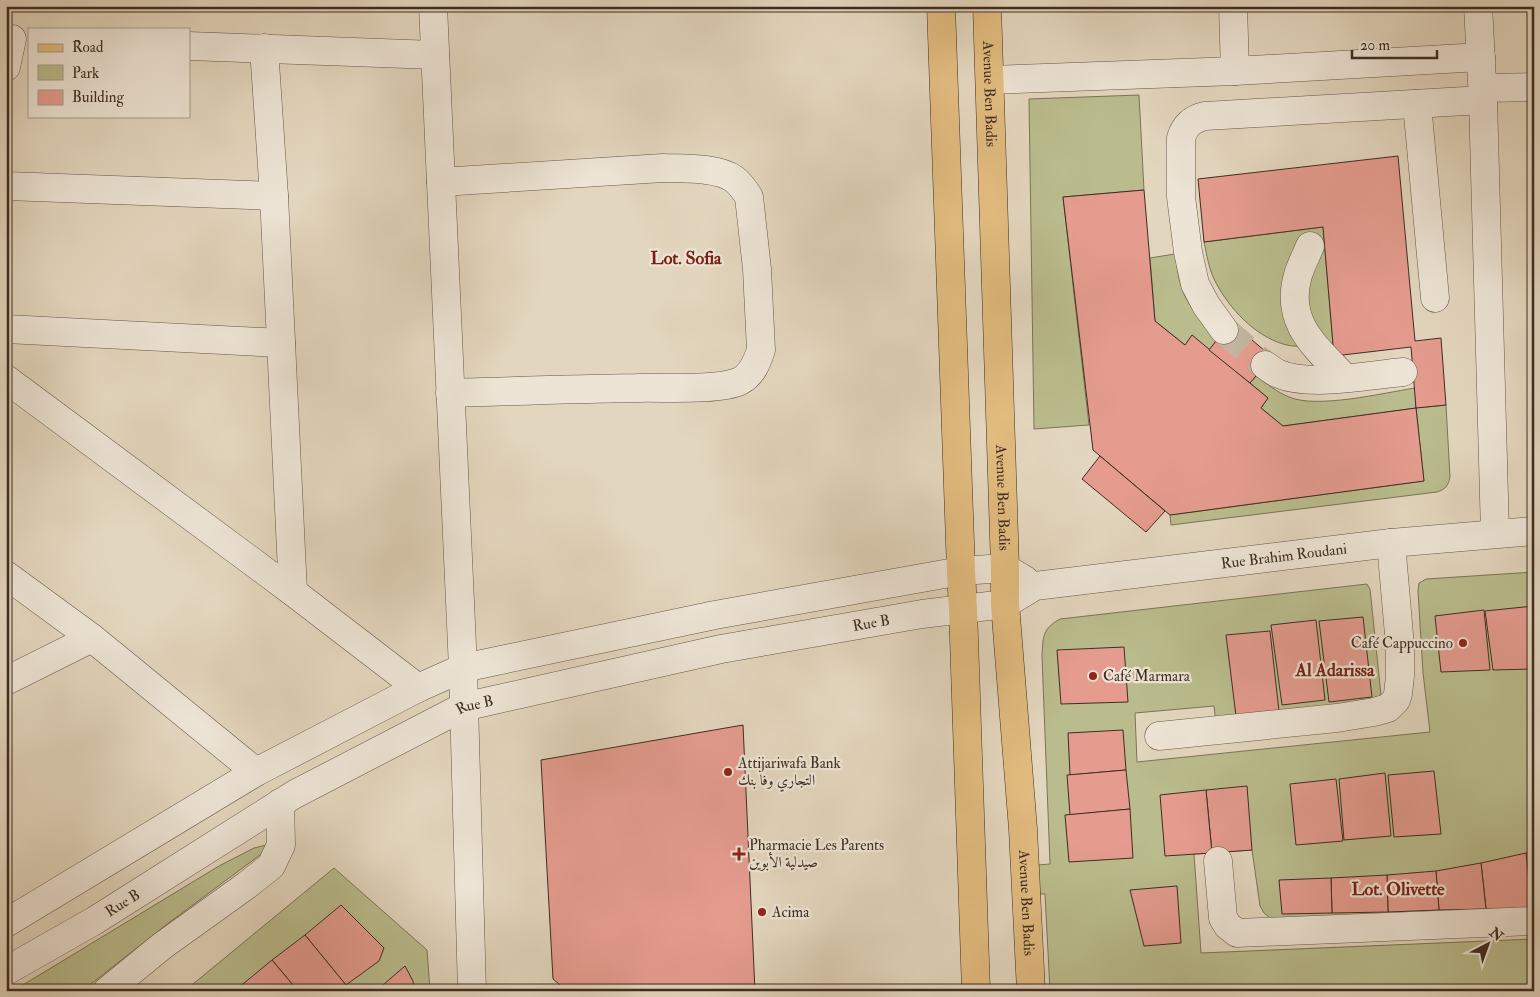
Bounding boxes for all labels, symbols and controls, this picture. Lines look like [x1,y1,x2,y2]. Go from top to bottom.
legend [28,28,190,118]
scale bar [1352,28,1438,60]
text: 20 m [1360,36,1390,55]
text: Road [72,38,104,57]
street label: Avenue Ben Badis [978,40,1001,147]
text: Park [72,64,99,83]
text: Building [72,88,124,107]
district label: Lot. Sofia [651,247,722,270]
street label: Avenue Ben Badis [991,443,1013,551]
street label: Rue Brahim Roudani [1220,539,1348,573]
street label: Rue B [851,611,891,636]
place label: Café Cappuccino [1351,634,1453,654]
marker: Café Cappuccino [1457,637,1469,649]
district label: Al Adarissa [1295,659,1375,682]
place label: Café Marmara [1103,667,1191,686]
marker: Café Marmara [1087,670,1099,682]
street label: Rue B [453,691,495,719]
place label: Attijariwafa Bank التجاري وفا بنك [737,754,841,792]
marker: Attijariwafa Bank التجاري وفا بنك [722,766,734,778]
place label: Pharmacie Les Parents صيدلية الأبوين [749,836,884,872]
marker: Pharmacie Les Parents صيدلية الأبوين [733,848,745,860]
street label: Avenue Ben Badis [1014,848,1038,956]
district label: Lot. Olivette [1351,878,1445,901]
street label: Rue B [102,885,144,921]
place label: Acima [771,903,810,922]
marker: Acima [756,906,768,918]
north arrow [1462,920,1512,970]
text: N [1485,923,1507,945]

